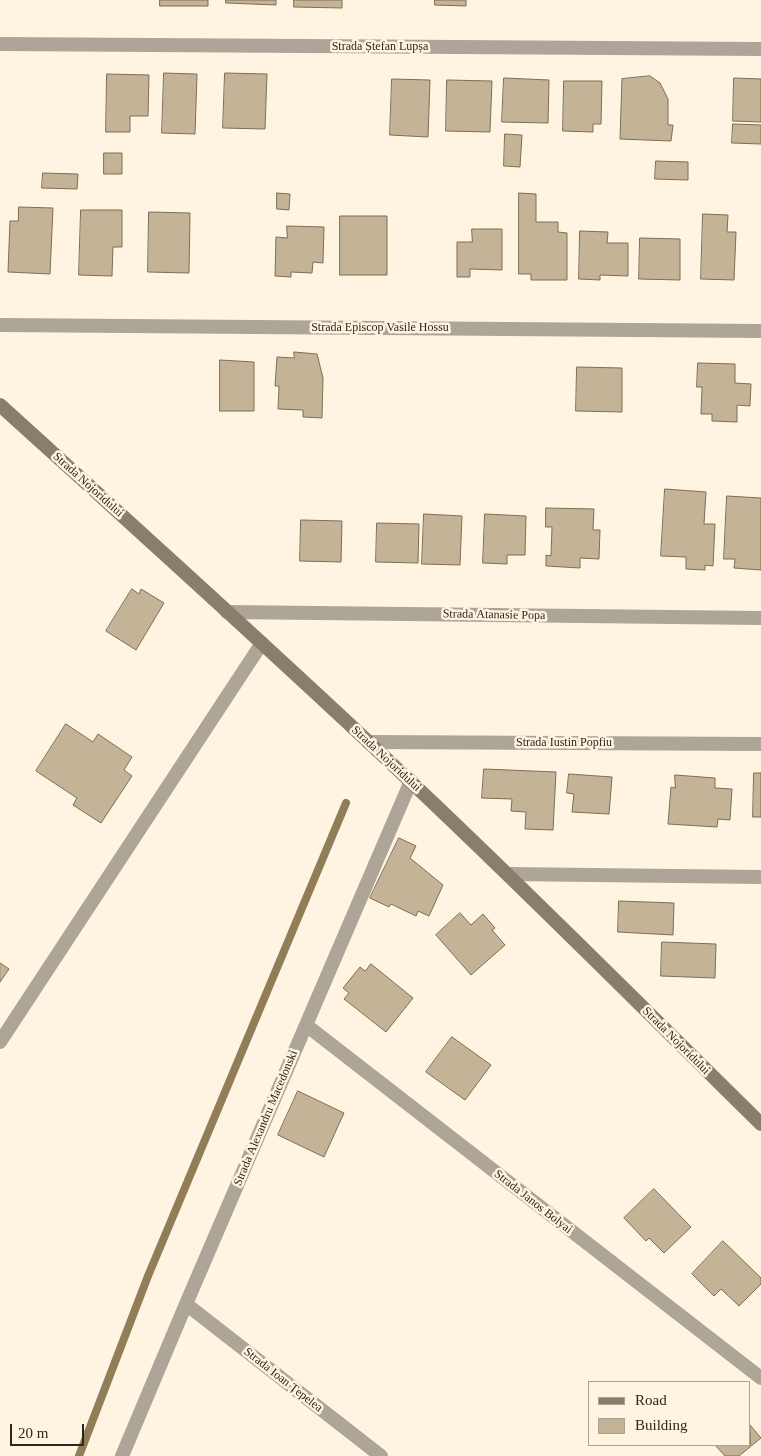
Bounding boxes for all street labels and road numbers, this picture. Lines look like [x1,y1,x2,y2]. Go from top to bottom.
street label: Strada Ștefan Lupșa [332,40,428,54]
street label: Strada Episcop Vasile Hossu [311,321,449,335]
street label: Strada Nojoridului [50,450,126,520]
street label: Strada Atanasie Popa [443,607,545,623]
street label: Strada Nojoridului [348,723,424,795]
street label: Strada Iustin Popfiu [516,736,612,750]
street label: Strada Nojoridului [639,1004,713,1078]
street label: Strada Alexandru Macedonski [231,1048,301,1188]
street label: Strada Janos Bolyai [491,1167,575,1237]
street label: Strada Ioan Țepelea [241,1345,325,1415]

